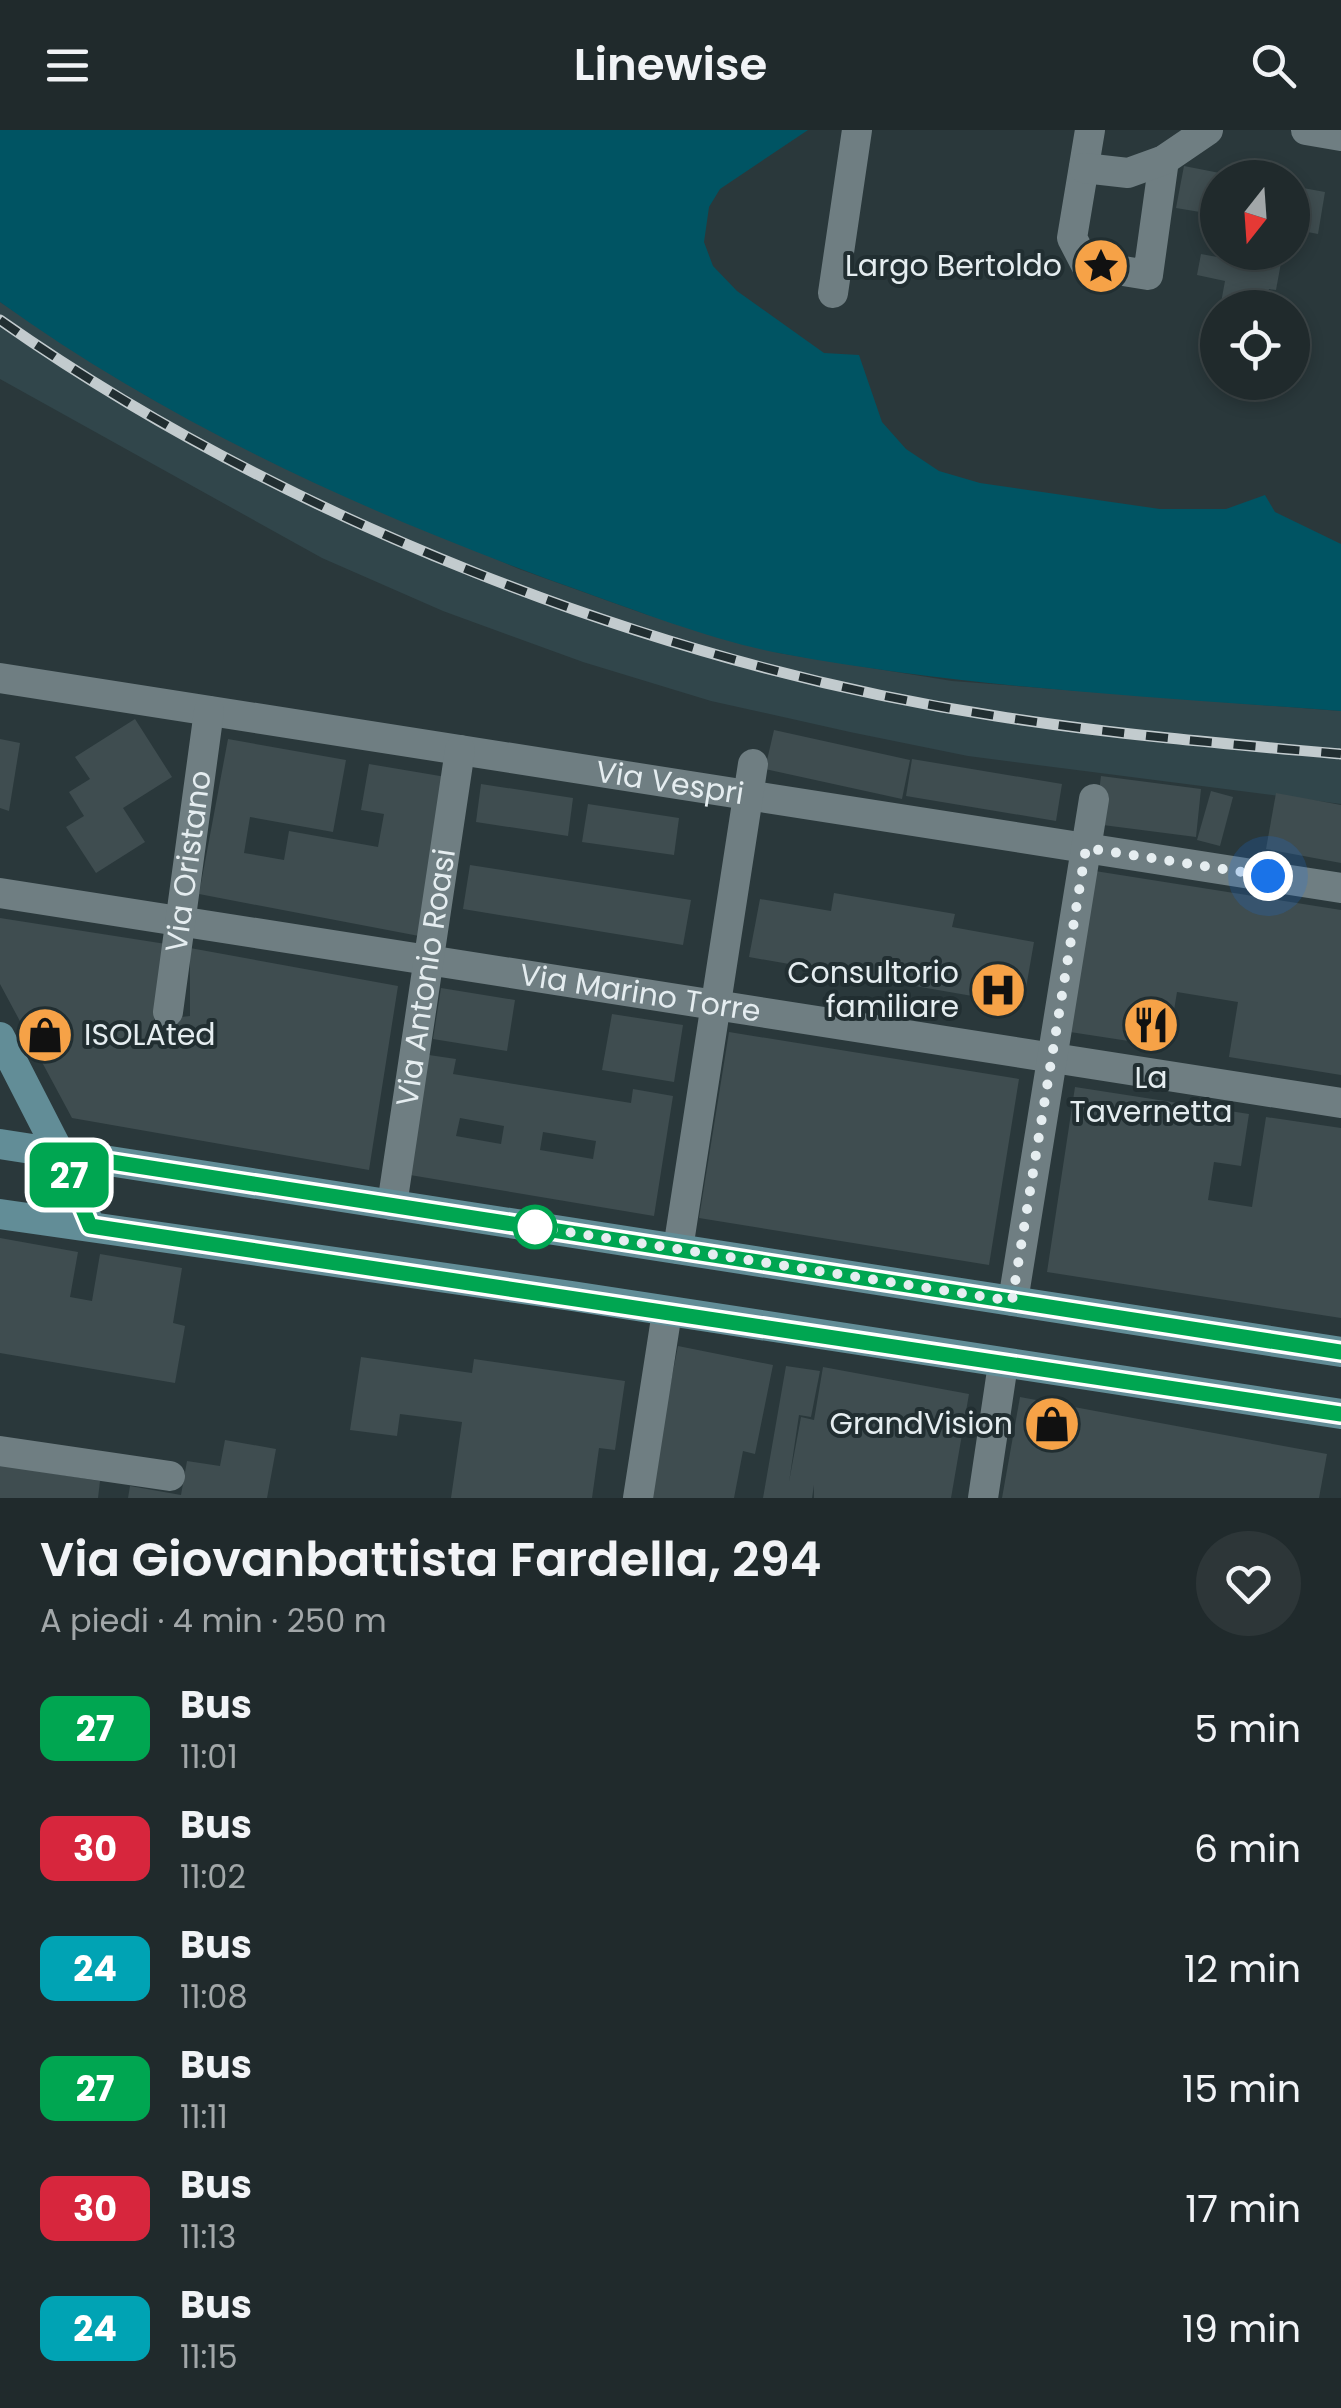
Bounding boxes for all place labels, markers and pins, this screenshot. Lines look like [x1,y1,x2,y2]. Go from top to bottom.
place icon: Largo Bertoldo [1071,236,1131,296]
place label: Largo Bertoldo [845,244,1062,287]
place label: Consultorio familiare [787,951,959,1028]
hospital icon: Consultorio familiare [968,960,1028,1020]
restaurant icon: La Tavernetta [1121,995,1181,1055]
shop icon: ISOLAted [15,1005,75,1065]
place label: ISOLAted [84,1013,216,1056]
place label: La Tavernetta [1069,1056,1233,1133]
unlabelled marker [514,1206,556,1248]
shop icon: GrandVision [1022,1394,1082,1454]
place label: GrandVision [830,1402,1013,1445]

